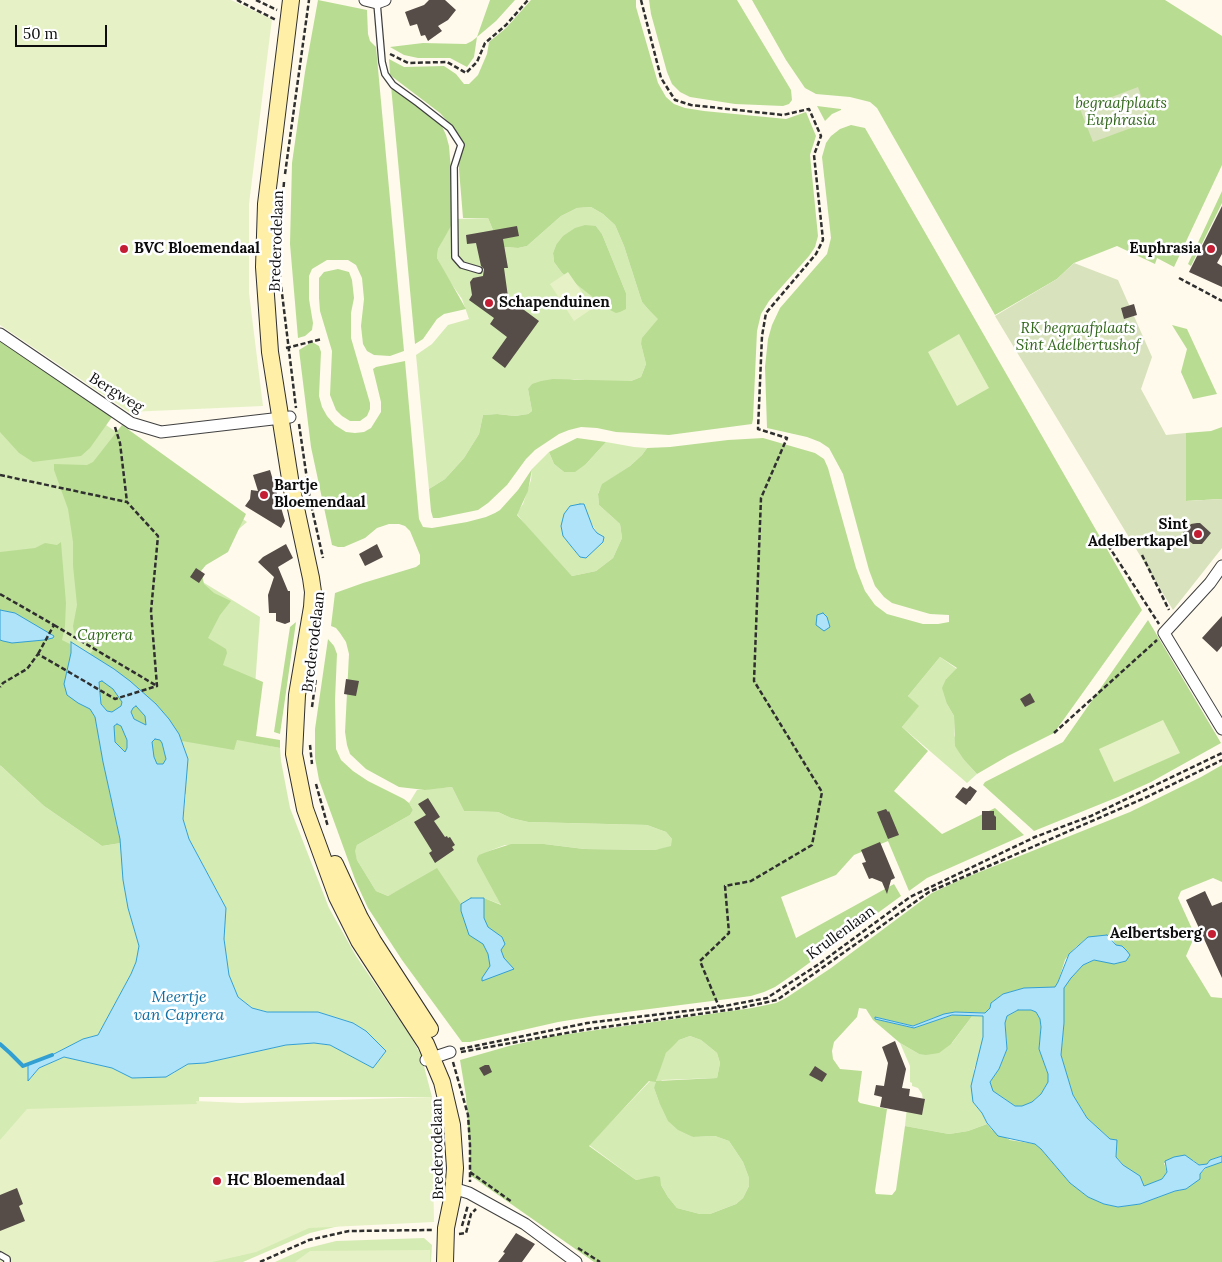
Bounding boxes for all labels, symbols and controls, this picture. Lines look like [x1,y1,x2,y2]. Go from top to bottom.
scale bar [18,15,110,47]
text: 50 m [23,24,58,43]
park label: begraafplaats Euphrasia [1075,95,1167,130]
street label: Brederodelaan [266,190,288,292]
place label: BVC Bloemendaal [134,240,260,258]
place label: Euphrasia [1129,240,1201,258]
marker: BVC Bloemendaal [118,243,130,255]
marker: Euphrasia [1205,243,1217,255]
place label: Schapenduinen [499,294,610,312]
marker: Schapenduinen [483,297,495,309]
park label: RK begraafplaats Sint Adelbertushof [1016,320,1140,355]
street label: Bergweg [86,369,146,417]
place label: Bartje Bloemendaal [274,477,366,512]
marker: Bartje Bloemendaal [258,489,270,501]
place label: Sint Adelbertkapel [1088,516,1188,551]
marker: Sint Adelbertkapel [1192,528,1204,540]
street label: Brederodelaan [299,590,329,694]
park label: Caprera [77,627,133,645]
street label: Krullenlaan [803,902,879,964]
place label: Aelbertsberg [1110,925,1202,943]
marker: Aelbertsberg [1206,928,1218,940]
water label: Meertje van Caprera [134,987,224,1025]
street label: Brederodelaan [428,1098,448,1200]
place label: HC Bloemendaal [227,1172,345,1190]
marker: HC Bloemendaal [211,1175,223,1187]

